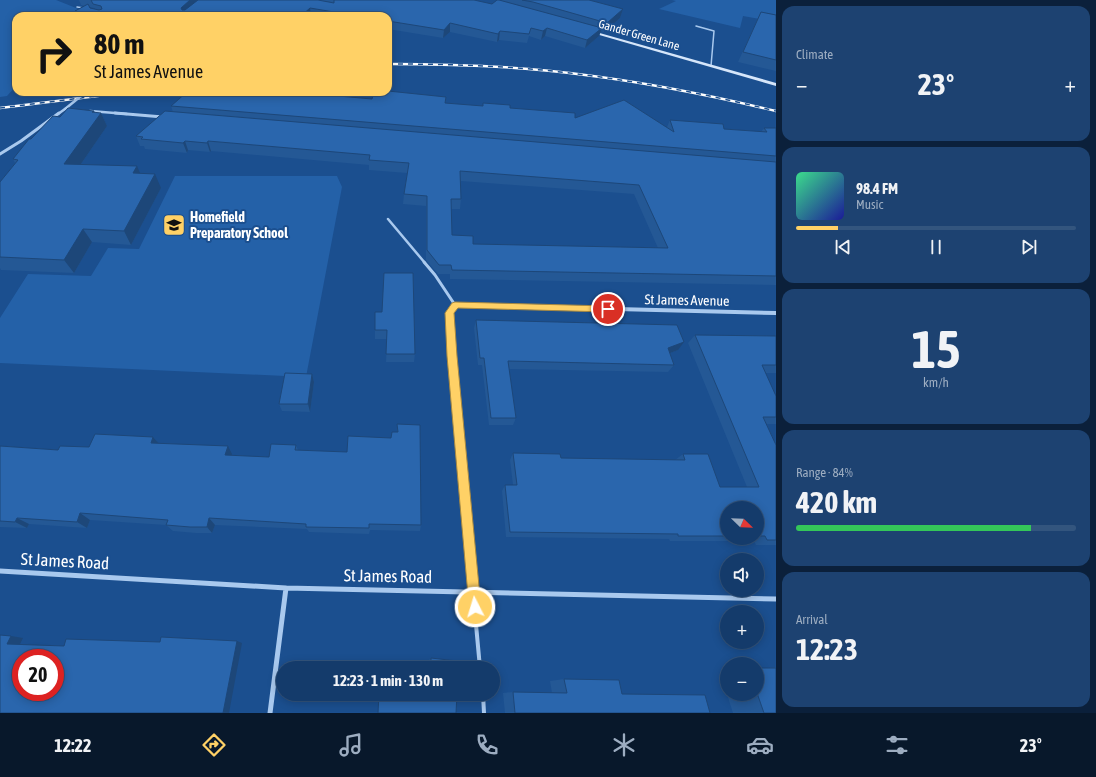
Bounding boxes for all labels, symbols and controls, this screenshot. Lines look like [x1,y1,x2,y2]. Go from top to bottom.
street label: Gander Green Lane [597,17,681,53]
icon: right [28,28,80,80]
text: 80 m [94,28,144,60]
text: Climate [796,47,833,62]
text: St James Avenue [94,61,203,82]
text: 23° [918,67,954,101]
text: − [796,71,807,97]
text: + [1065,71,1076,97]
text: 98.4 FM [856,180,898,197]
text: Music [856,197,883,212]
place label: Homefield Preparatory School [190,209,288,241]
school or university icon: Homefield Preparatory School [161,212,187,238]
icon: previous [832,236,854,258]
icon: pause [925,236,947,258]
icon: next [1018,236,1040,258]
street label: St James Avenue [644,291,730,309]
pin [591,292,625,326]
icon: arrive [597,298,619,320]
text: 15 [912,319,960,379]
text: km/h [923,375,949,390]
text: Range · 84% [796,465,853,480]
text: 420 km [796,485,877,519]
north arrow [720,501,764,545]
map controls [720,501,764,701]
street label: St James Road [20,549,110,573]
button: sound [720,553,764,597]
street label: St James Road [344,565,432,587]
position arrow [454,586,496,628]
button: + [720,605,764,649]
text: Arrival [796,612,828,627]
text: 12:23 [796,632,858,666]
speed limit sign: 20 [12,649,64,701]
button: − [720,657,764,701]
text: 12:23 · 1 min · 130 m [333,672,443,689]
icon: directions [200,731,228,759]
icon: music [337,731,365,759]
icon: phone [473,731,501,759]
icon: climate [610,731,638,759]
icon: car [746,731,774,759]
icon: filters [883,731,911,759]
text: 12:22 [54,735,91,756]
text: 23° [1020,735,1042,756]

